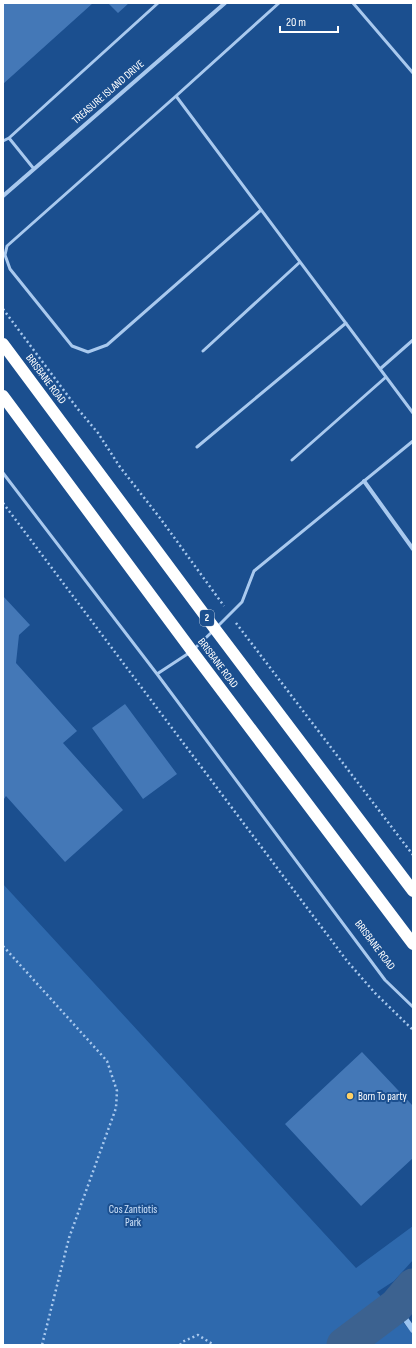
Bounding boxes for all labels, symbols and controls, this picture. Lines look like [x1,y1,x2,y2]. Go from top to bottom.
scale bar [280,8,338,34]
text: 20 m [286,15,306,30]
street label: TREASURE ISLAND DRIVE [69,57,147,127]
street label: BRISBANE ROAD [23,352,69,406]
road number: 2 [200,610,214,626]
street label: BRISBANE ROAD [195,636,241,690]
street label: BRISBANE ROAD [352,918,398,972]
place label: Born To party [358,1090,408,1103]
marker: Born To party [345,1091,355,1101]
park label: Cos Zantiotis Park [109,1203,157,1229]

